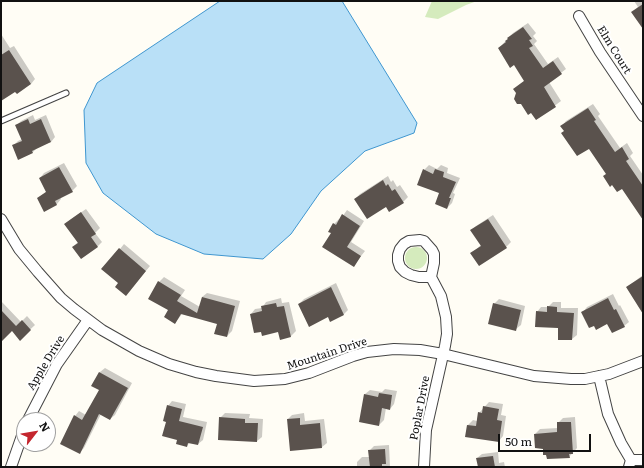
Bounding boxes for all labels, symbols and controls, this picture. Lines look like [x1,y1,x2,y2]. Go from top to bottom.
street label: Elm Court [594,24,634,76]
street label: Apple Drive [24,333,68,393]
street label: Mountain Drive [285,335,369,373]
street label: Poplar Drive [407,375,433,441]
north arrow [16,412,56,452]
text: N [36,418,55,434]
scale bar [500,426,593,452]
text: 50 m [505,432,532,450]

